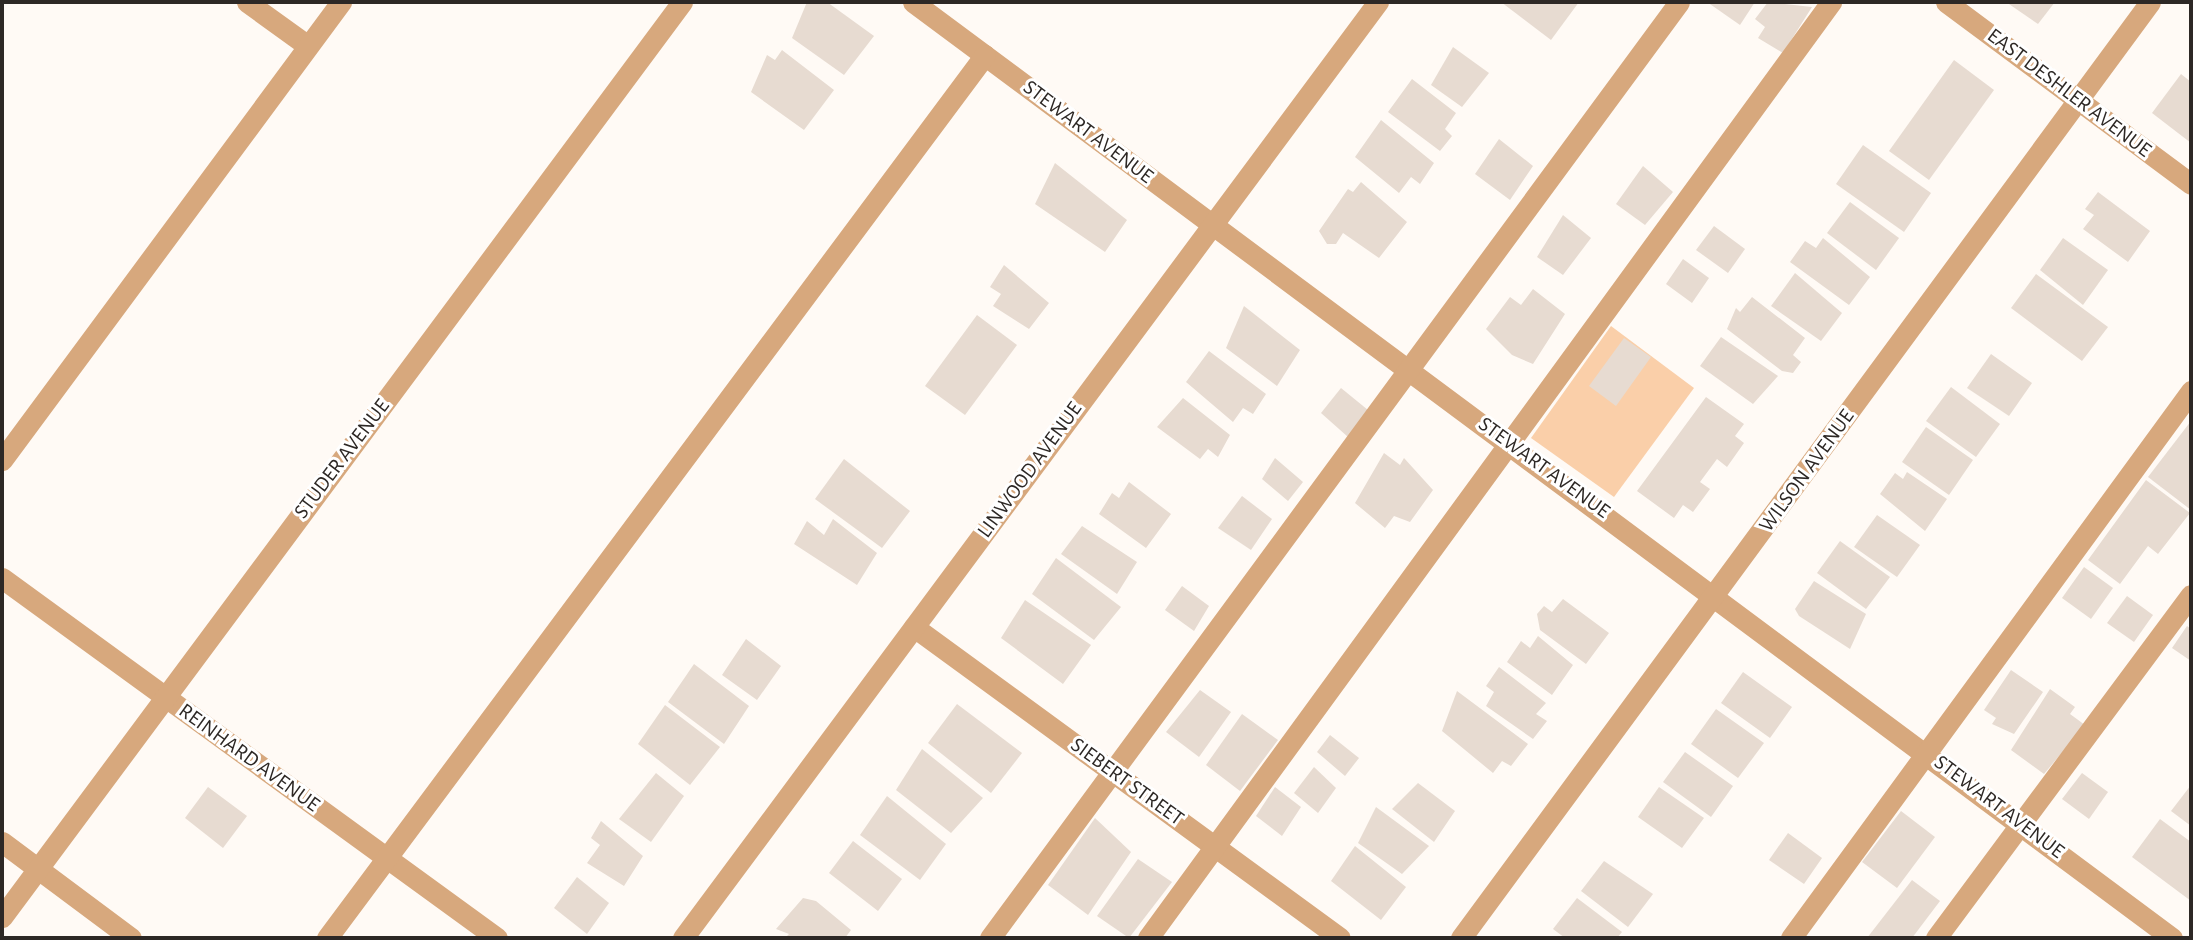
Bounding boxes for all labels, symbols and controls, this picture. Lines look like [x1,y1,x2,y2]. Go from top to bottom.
street label: EAST DESHLER AVENUE [1982,23,2156,163]
street label: STEWART AVENUE [1018,75,1158,189]
street label: STUDER AVENUE [289,394,395,524]
street label: LINWOOD AVENUE [972,397,1088,543]
street label: WILSON AVENUE [1754,405,1860,537]
street label: STEWART AVENUE [1473,412,1615,524]
street label: REINHARD AVENUE [174,698,324,818]
street label: SIEBERT STREET [1065,732,1189,832]
street label: STEWART AVENUE [1929,750,2069,864]

